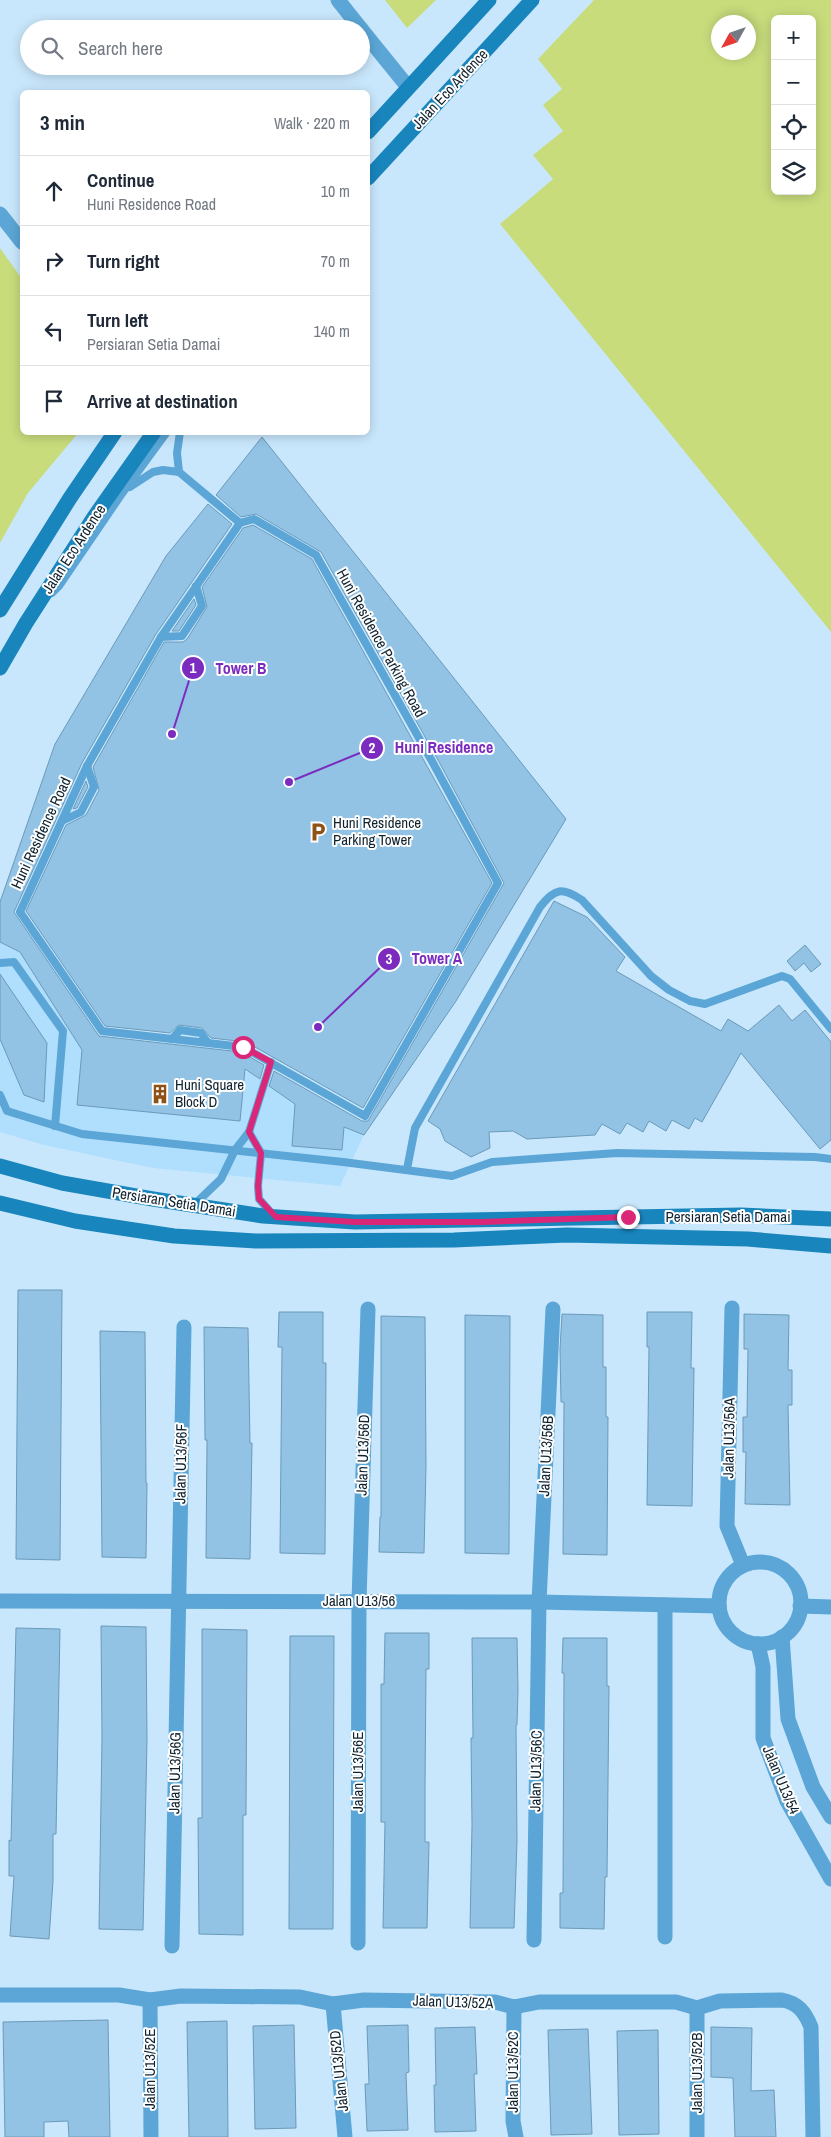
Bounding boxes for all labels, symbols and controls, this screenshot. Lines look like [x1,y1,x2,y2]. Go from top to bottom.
north arrow [711,15,756,60]
map controls [771,15,816,195]
button: + [771,15,816,60]
search box [20,20,370,75]
icon: search [38,34,66,62]
text: Search here [78,35,163,61]
street label: Jalan Eco Ardence [407,44,492,133]
button: − [771,60,816,105]
button: locate [771,105,816,150]
text: 3 min [40,108,85,137]
text: Walk · 220 m [274,112,350,134]
button: layers [771,150,816,195]
text: Continue [87,167,155,193]
icon: ahead [40,177,68,205]
text: 10 m [321,180,350,202]
text: Huni Residence Road [87,193,216,215]
icon: right [40,247,68,275]
text: Turn right [87,248,159,274]
text: 70 m [321,250,350,272]
text: Turn left [87,307,148,333]
icon: left [40,317,68,345]
text: 140 m [314,320,350,342]
text: Persiaran Setia Damai [87,333,220,355]
icon: arrive [40,387,68,415]
text: Arrive at destination [87,388,238,414]
street label: Jalan Eco Ardence [37,500,110,597]
street label: Huni Residence Parking Road [332,565,431,721]
callout: Tower B [181,652,276,683]
text: 1 [190,657,197,678]
text: Tower B [216,657,266,679]
callout: Huni Residence [360,732,503,763]
text: Huni Residence [395,736,493,758]
text: 2 [369,737,376,758]
street label: Huni Residence Road [5,774,76,892]
place label: Huni Residence Parking Tower [333,812,421,850]
parking icon: Huni Residence Parking Tower [307,821,329,843]
callout: Tower A [376,943,472,974]
text: Tower A [412,947,463,969]
text: 3 [386,948,393,969]
route start [232,1036,255,1059]
place label: Huni Square Block D [175,1074,244,1112]
building icon: Huni Square Block D [149,1083,171,1105]
street label: Persiaran Setia Damai [111,1181,238,1222]
route end [617,1206,640,1229]
street label: Persiaran Setia Damai [665,1206,791,1227]
street label: Jalan U13/56A [717,1397,740,1479]
street label: Jalan U13/56D [351,1414,374,1496]
street label: Jalan U13/56B [533,1415,558,1497]
street label: Jalan U13/56F [169,1424,192,1504]
street label: Jalan U13/56 [323,1590,395,1611]
street label: Jalan U13/56C [524,1730,547,1812]
street label: Jalan U13/56G [163,1732,186,1814]
street label: Jalan U13/56E [347,1732,368,1812]
street label: Jalan U13/54 [758,1742,805,1817]
street label: Jalan U13/52A [412,1990,494,2013]
street label: Jalan U13/52E [139,2029,160,2109]
street label: Jalan U13/52D [324,2029,353,2113]
street label: Jalan U13/52C [502,2031,523,2113]
street label: Jalan U13/52B [686,2033,707,2113]

